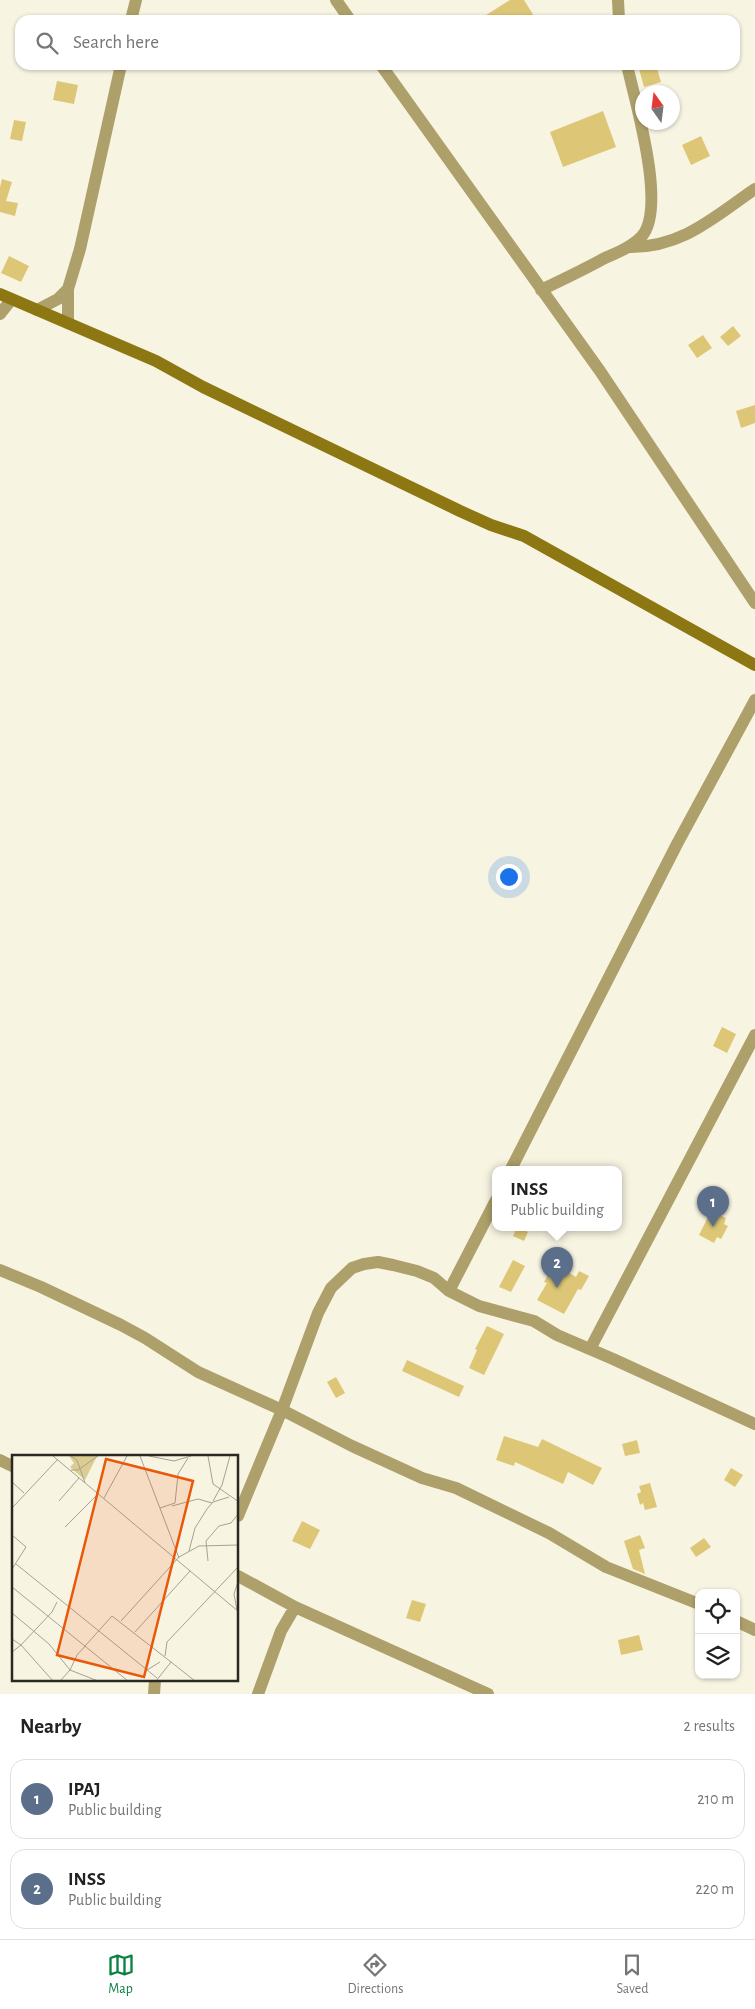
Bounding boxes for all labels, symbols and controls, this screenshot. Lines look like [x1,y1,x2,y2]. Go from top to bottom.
search box [15,15,740,70]
icon: search [33,29,61,57]
text: Search here [73,33,159,52]
north arrow [635,85,680,130]
your location [496,864,522,890]
popup [492,1166,622,1231]
text: INSS [510,1180,548,1199]
pin: 1 [697,1186,729,1227]
text: Public building [510,1202,604,1218]
pin: 2 [541,1247,573,1288]
inset map [12,1455,239,1682]
map controls [695,1589,740,1679]
button: locate [695,1589,740,1634]
button: layers [695,1634,740,1679]
text: Nearby [20,1716,81,1737]
text: 2 results [683,1718,735,1734]
text: IPAJ [68,1780,101,1799]
text: 1 [34,1791,40,1807]
text: 210 m [697,1791,734,1807]
text: Public building [68,1802,162,1818]
text: INSS [68,1870,106,1889]
text: 2 [33,1881,41,1897]
text: 220 m [696,1881,734,1897]
text: Public building [68,1892,162,1908]
tab: Map [107,1951,135,1998]
tab: Directions [348,1951,403,1998]
tab: Saved [616,1951,648,1998]

